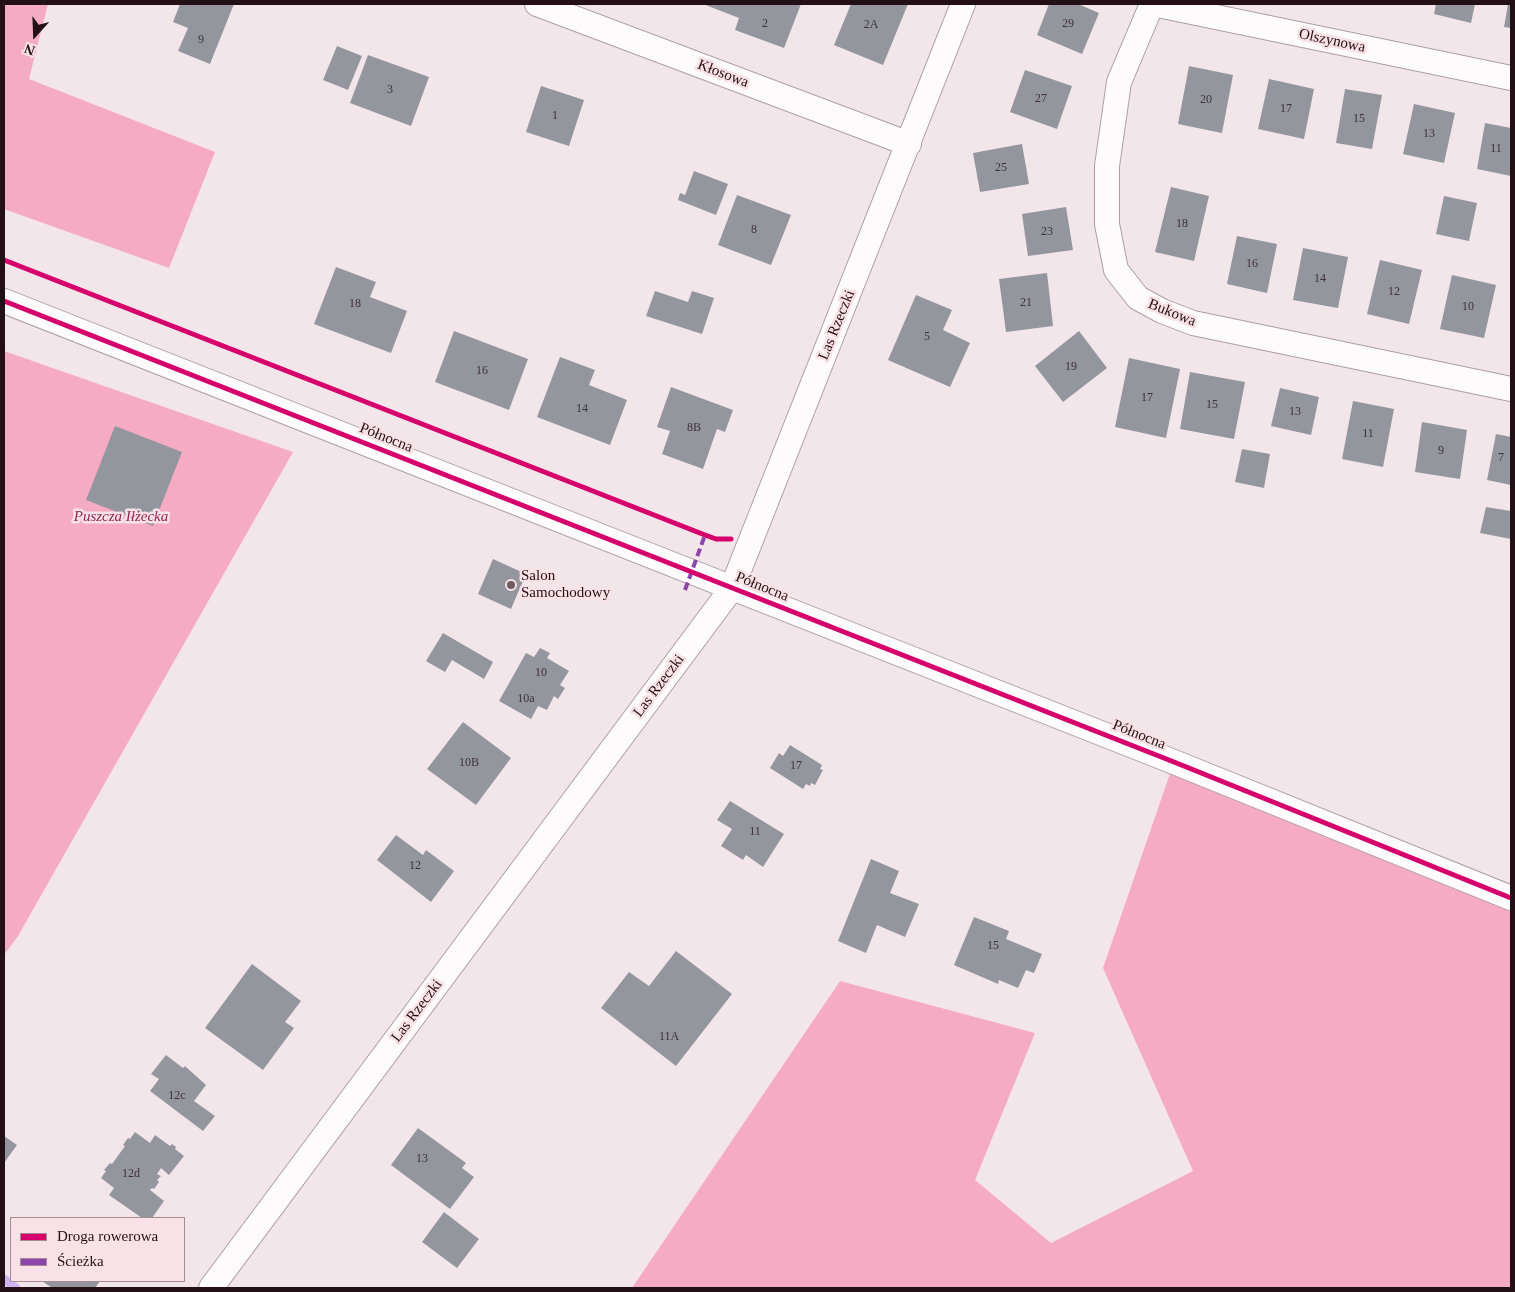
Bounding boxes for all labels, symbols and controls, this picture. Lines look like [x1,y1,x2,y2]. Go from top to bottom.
north arrow [10,10,60,60]
house number: 2 [762,17,768,31]
house number: 29 [1062,17,1074,31]
house number: 2A [864,18,878,32]
street label: Olszynowa [1297,25,1367,57]
house number: 9 [198,33,204,47]
text: N [22,41,37,58]
street label: Kłosowa [695,56,751,92]
house number: 3 [387,83,393,97]
house number: 27 [1035,92,1047,106]
house number: 20 [1200,93,1212,107]
house number: 17 [1280,102,1292,116]
house number: 1 [552,109,558,123]
house number: 15 [1353,112,1365,126]
house number: 13 [1423,127,1435,141]
house number: 11 [1490,142,1502,156]
house number: 25 [995,161,1007,175]
house number: 18 [1176,217,1188,231]
house number: 8 [751,223,757,237]
house number: 23 [1041,225,1053,239]
house number: 16 [1246,257,1258,271]
house number: 14 [1314,272,1326,286]
house number: 12 [1388,285,1400,299]
street label: Las Rzeczki [815,287,859,363]
street label: Bukowa [1145,295,1199,331]
house number: 21 [1020,296,1032,310]
house number: 18 [349,297,361,311]
house number: 10 [1462,300,1474,314]
house number: 5 [924,330,930,344]
house number: 19 [1065,360,1077,374]
house number: 16 [476,364,488,378]
house number: 17 [1141,391,1153,405]
house number: 15 [1206,398,1218,412]
house number: 14 [576,402,588,416]
house number: 13 [1289,405,1301,419]
street label: Północna [357,419,415,457]
house number: 8B [687,421,701,435]
house number: 11 [1362,427,1374,441]
house number: 9 [1438,444,1444,458]
house number: 7 [1498,451,1504,465]
park label: Puszcza Iłżecka [74,508,168,526]
place label: Salon Samochodowy [521,567,610,602]
street label: Północna [733,568,791,606]
marker: Salon Samochodowy [505,579,517,591]
street label: Las Rzeczki [630,651,688,721]
house number: 10 [535,666,547,680]
house number: 10a [517,692,535,706]
street label: Północna [1110,716,1168,754]
house number: 10B [459,756,479,770]
house number: 17 [790,759,802,773]
house number: 11 [749,825,761,839]
house number: 12 [409,859,421,873]
house number: 15 [987,939,999,953]
street label: Las Rzeczki [388,976,446,1046]
house number: 11A [659,1030,679,1044]
house number: 12c [168,1089,186,1103]
house number: 13 [416,1152,428,1166]
house number: 12d [122,1167,140,1181]
legend [10,1217,185,1282]
text: Droga rowerowa [57,1228,158,1244]
text: Ścieżka [57,1253,104,1269]

